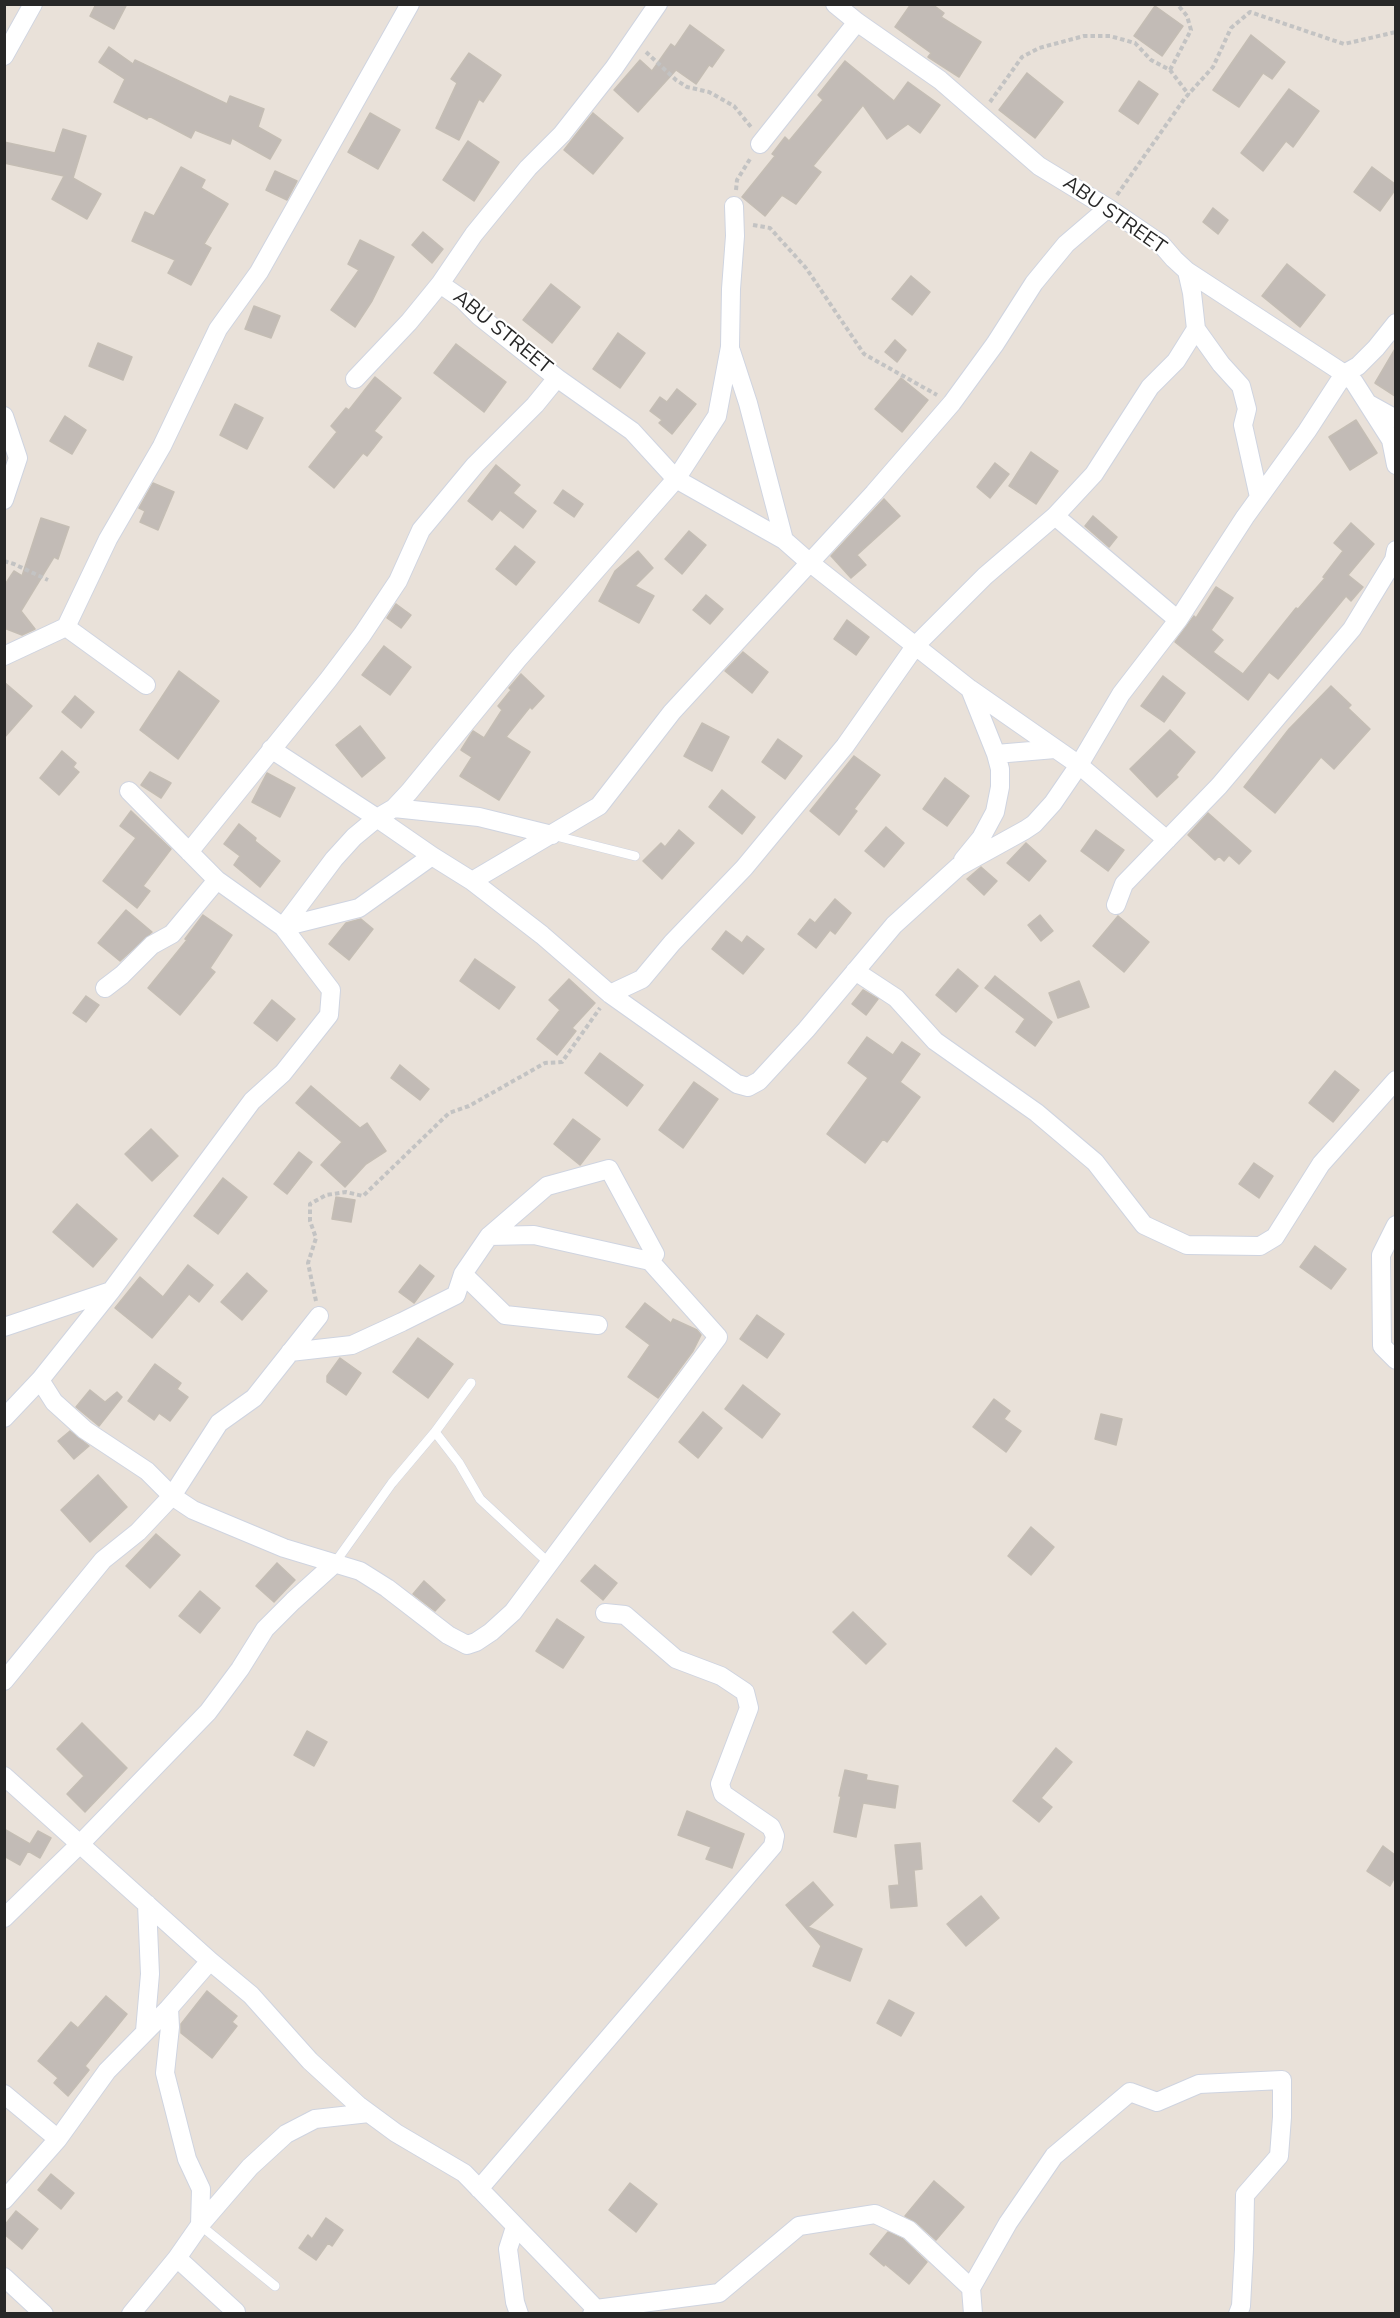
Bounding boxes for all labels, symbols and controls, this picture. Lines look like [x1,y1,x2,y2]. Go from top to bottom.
street label: ABU STREET [1058,172,1170,260]
street label: ABU STREET [448,286,556,380]

